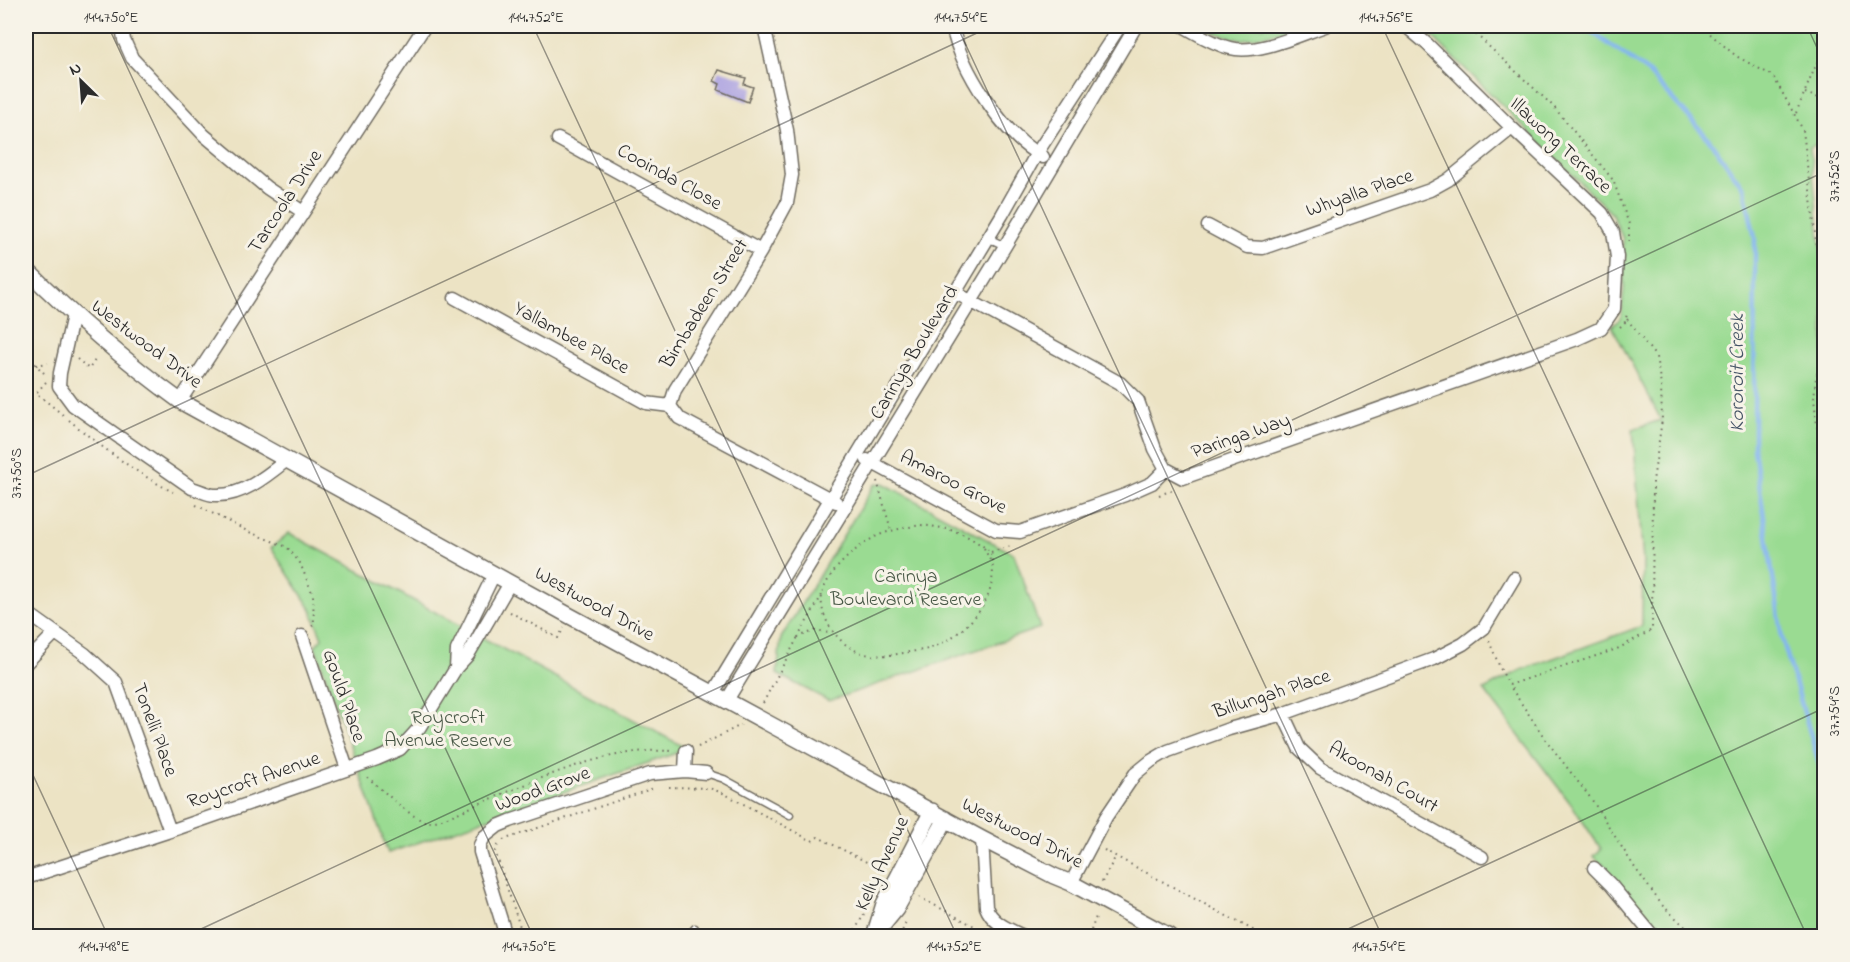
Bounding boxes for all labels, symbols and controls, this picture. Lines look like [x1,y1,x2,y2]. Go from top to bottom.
text: 144.750°E [84,7,138,29]
text: 144.752°E [508,7,564,29]
text: 144.754°E [934,7,988,29]
text: 144.756°E [1359,7,1413,29]
north arrow [51,51,111,111]
text: N [66,56,86,82]
street label: Illawong Terrace [1502,91,1618,202]
street label: Cooinda Close [611,137,727,219]
street label: Tarcoola Drive [242,144,330,260]
text: 37.752°S [1824,150,1846,202]
street label: Whyalla Place [1302,162,1418,226]
street label: Bimbadeen Street [653,233,757,375]
street label: Carinya Boulevard [863,280,967,426]
street label: Westwood Drive [84,293,208,397]
street label: Yallambee Place [508,295,634,383]
water label: Kororoit Creek [1723,313,1753,432]
street label: Paringa Way [1188,407,1295,468]
street label: Amaroo Grove [894,444,1012,523]
text: 37.750°S [6,447,28,498]
street label: Westwood Drive [529,560,659,650]
park label: Carinya Boulevard Reserve [829,563,982,615]
street label: Gould Place [314,646,372,746]
street label: Billungah Place [1209,662,1335,729]
street label: Tonelli Place [124,679,184,781]
text: 37.754°S [1824,686,1846,736]
park label: Roycroft Avenue Reserve [384,704,512,756]
street label: Akoonah Court [1323,735,1444,821]
street label: Roycroft Avenue [184,745,324,817]
street label: Wood Grove [492,759,594,821]
street label: Westwood Drive [956,791,1088,877]
street label: Kelly Avenue [848,812,918,916]
text: 144.748°E [78,936,130,958]
text: 144.750°E [502,936,556,958]
text: 144.752°E [926,936,982,958]
text: 144.754°E [1352,936,1406,958]

